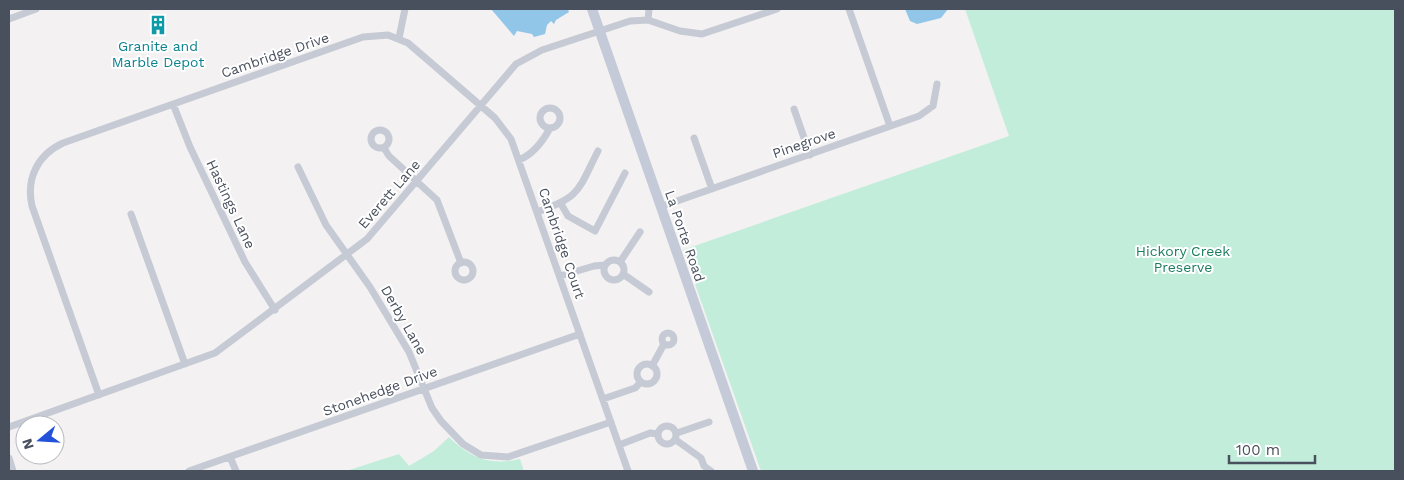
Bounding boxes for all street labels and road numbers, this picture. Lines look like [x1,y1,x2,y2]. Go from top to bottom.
street label: Cambridge Drive [219,29,331,81]
street label: Pinegrove [770,125,838,161]
street label: Everett Lane [355,156,423,232]
street label: Hastings Lane [203,157,259,251]
street label: Cambridge Court [536,186,588,301]
street label: La Porte Road [662,188,708,284]
street label: Derby Lane [378,283,430,357]
street label: Stonehedge Drive [321,363,439,419]

